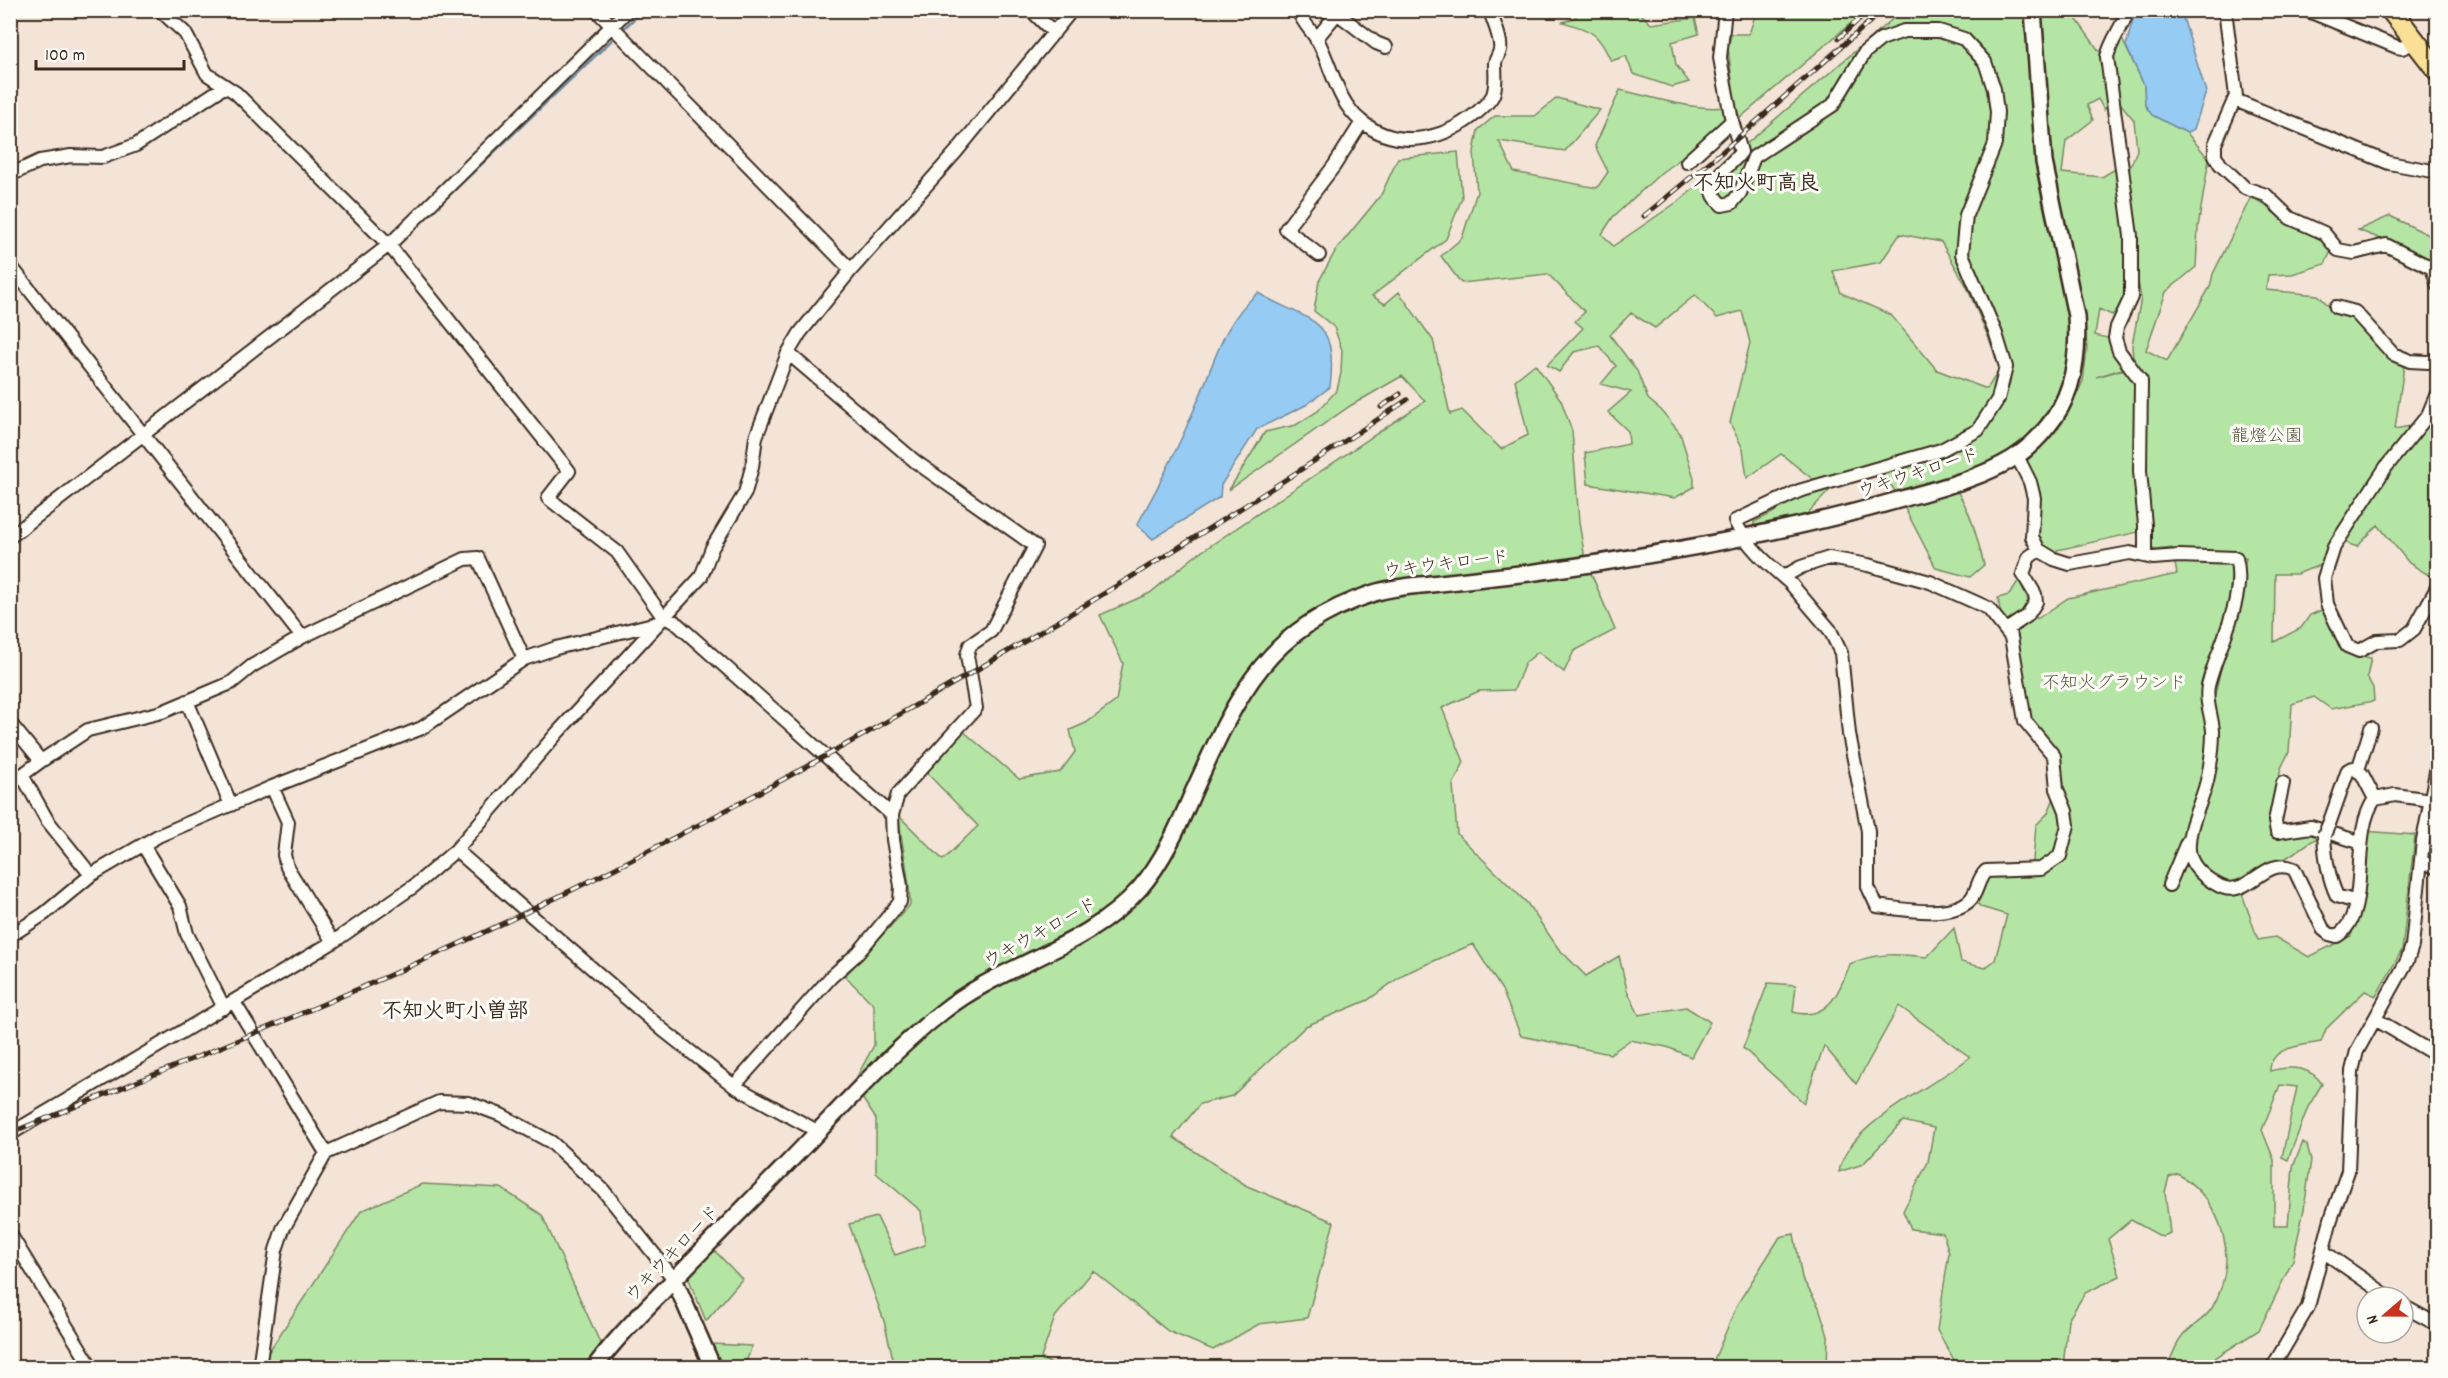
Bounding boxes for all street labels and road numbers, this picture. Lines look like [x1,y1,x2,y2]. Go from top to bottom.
street label: ウキウキロード [1855,443,1983,506]
street label: ウキウキロード [1382,545,1510,586]
street label: ウキウキロード [980,893,1102,976]
street label: ウキウキロード [621,1201,727,1309]

